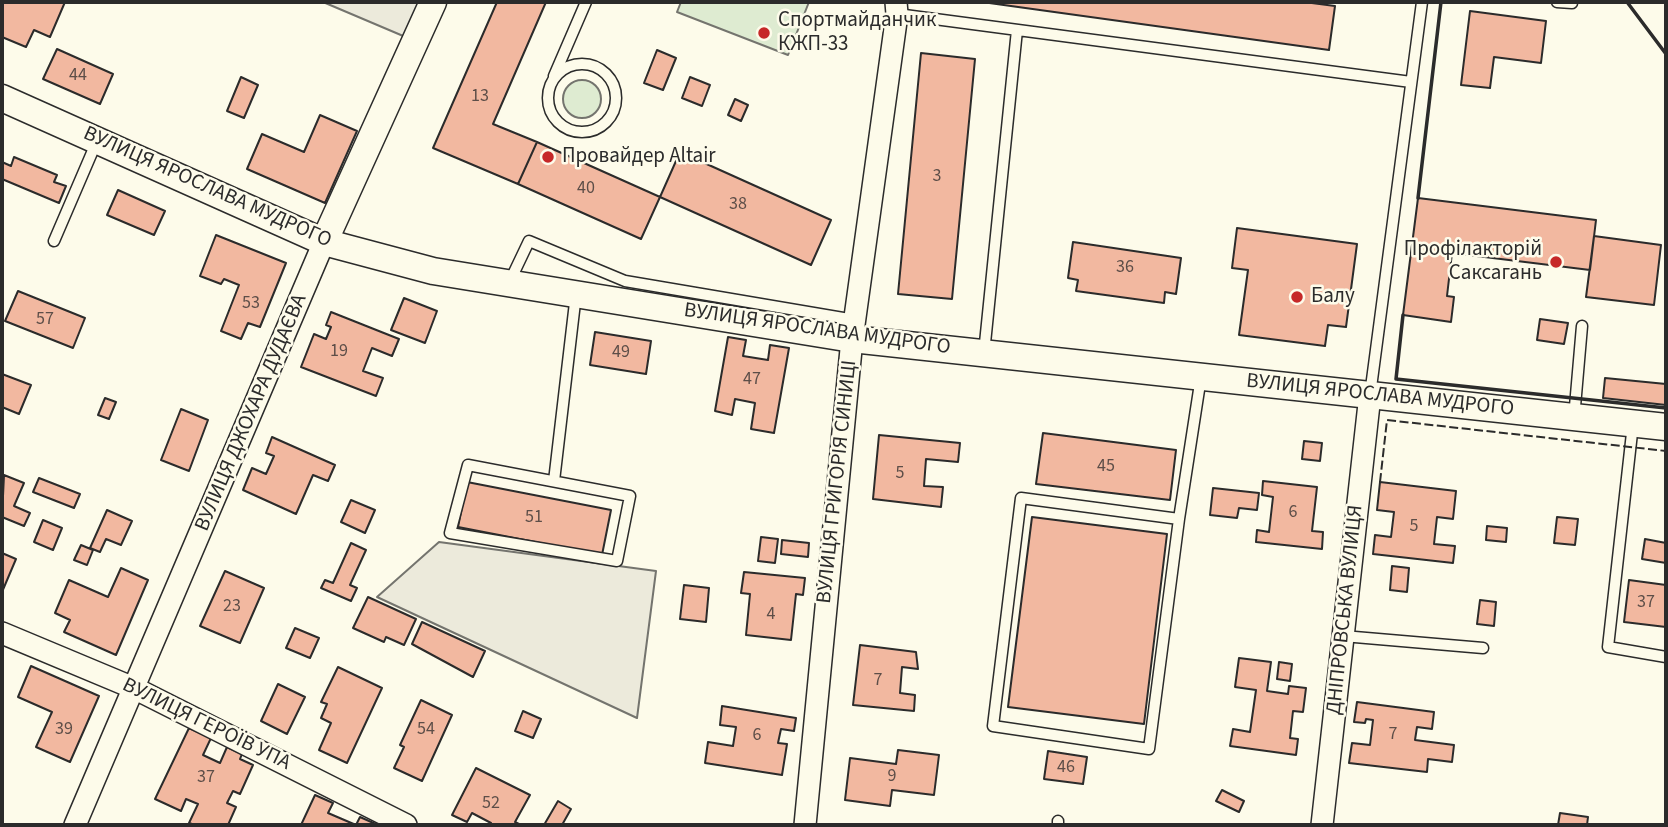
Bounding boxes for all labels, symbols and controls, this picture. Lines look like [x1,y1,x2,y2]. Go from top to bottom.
place label: Спортмайданчик КЖП-33 [778,8,936,58]
marker: Спортмайданчик КЖП-33 [756,25,772,41]
house number: 44 [69,65,87,87]
house number: 13 [471,86,489,108]
street label: ВУЛИЦЯ ЯРОСЛАВА МУДРОГО [79,122,335,254]
place label: Провайдер Altair [562,144,716,170]
marker: Провайдер Altair [540,149,556,165]
house number: 3 [933,166,941,188]
house number: 40 [577,178,595,200]
house number: 38 [729,194,747,216]
place label: Профілакторій Саксагань [1404,237,1542,287]
marker: Профілакторій Саксагань [1548,254,1564,270]
house number: 36 [1116,257,1134,279]
place label: Балу [1311,284,1355,310]
marker: Балу [1289,289,1305,305]
street label: ВУЛИЦЯ ДЖОХАРА ДУДАЄВА [191,291,313,535]
house number: 53 [242,293,260,315]
street label: ВУЛИЦЯ ЯРОСЛАВА МУДРОГО [682,299,952,361]
house number: 57 [36,309,54,331]
house number: 19 [330,341,348,363]
house number: 49 [612,342,630,364]
street label: ВУЛИЦЯ ГРИГОРІЯ СИНИЦІ [813,359,863,605]
house number: 47 [743,369,761,391]
street label: ВУЛИЦЯ ЯРОСЛАВА МУДРОГО [1245,369,1515,423]
house number: 45 [1097,456,1115,478]
house number: 5 [896,463,904,485]
house number: 6 [1289,502,1297,524]
street label: ДНІПРОВСЬКА ВУЛИЦЯ [1322,504,1370,716]
house number: 51 [525,507,543,529]
house number: 5 [1410,516,1418,538]
house number: 37 [1637,592,1655,614]
house number: 23 [223,596,241,618]
house number: 4 [767,604,775,626]
house number: 7 [874,670,882,692]
street label: ВУЛИЦЯ ГЕРОЇВ УПА [118,673,294,777]
house number: 39 [55,719,73,741]
house number: 54 [417,719,435,741]
house number: 7 [1389,724,1397,746]
house number: 6 [753,725,761,747]
house number: 46 [1057,757,1075,779]
house number: 9 [888,766,896,788]
house number: 37 [197,767,215,789]
house number: 52 [482,793,500,815]

